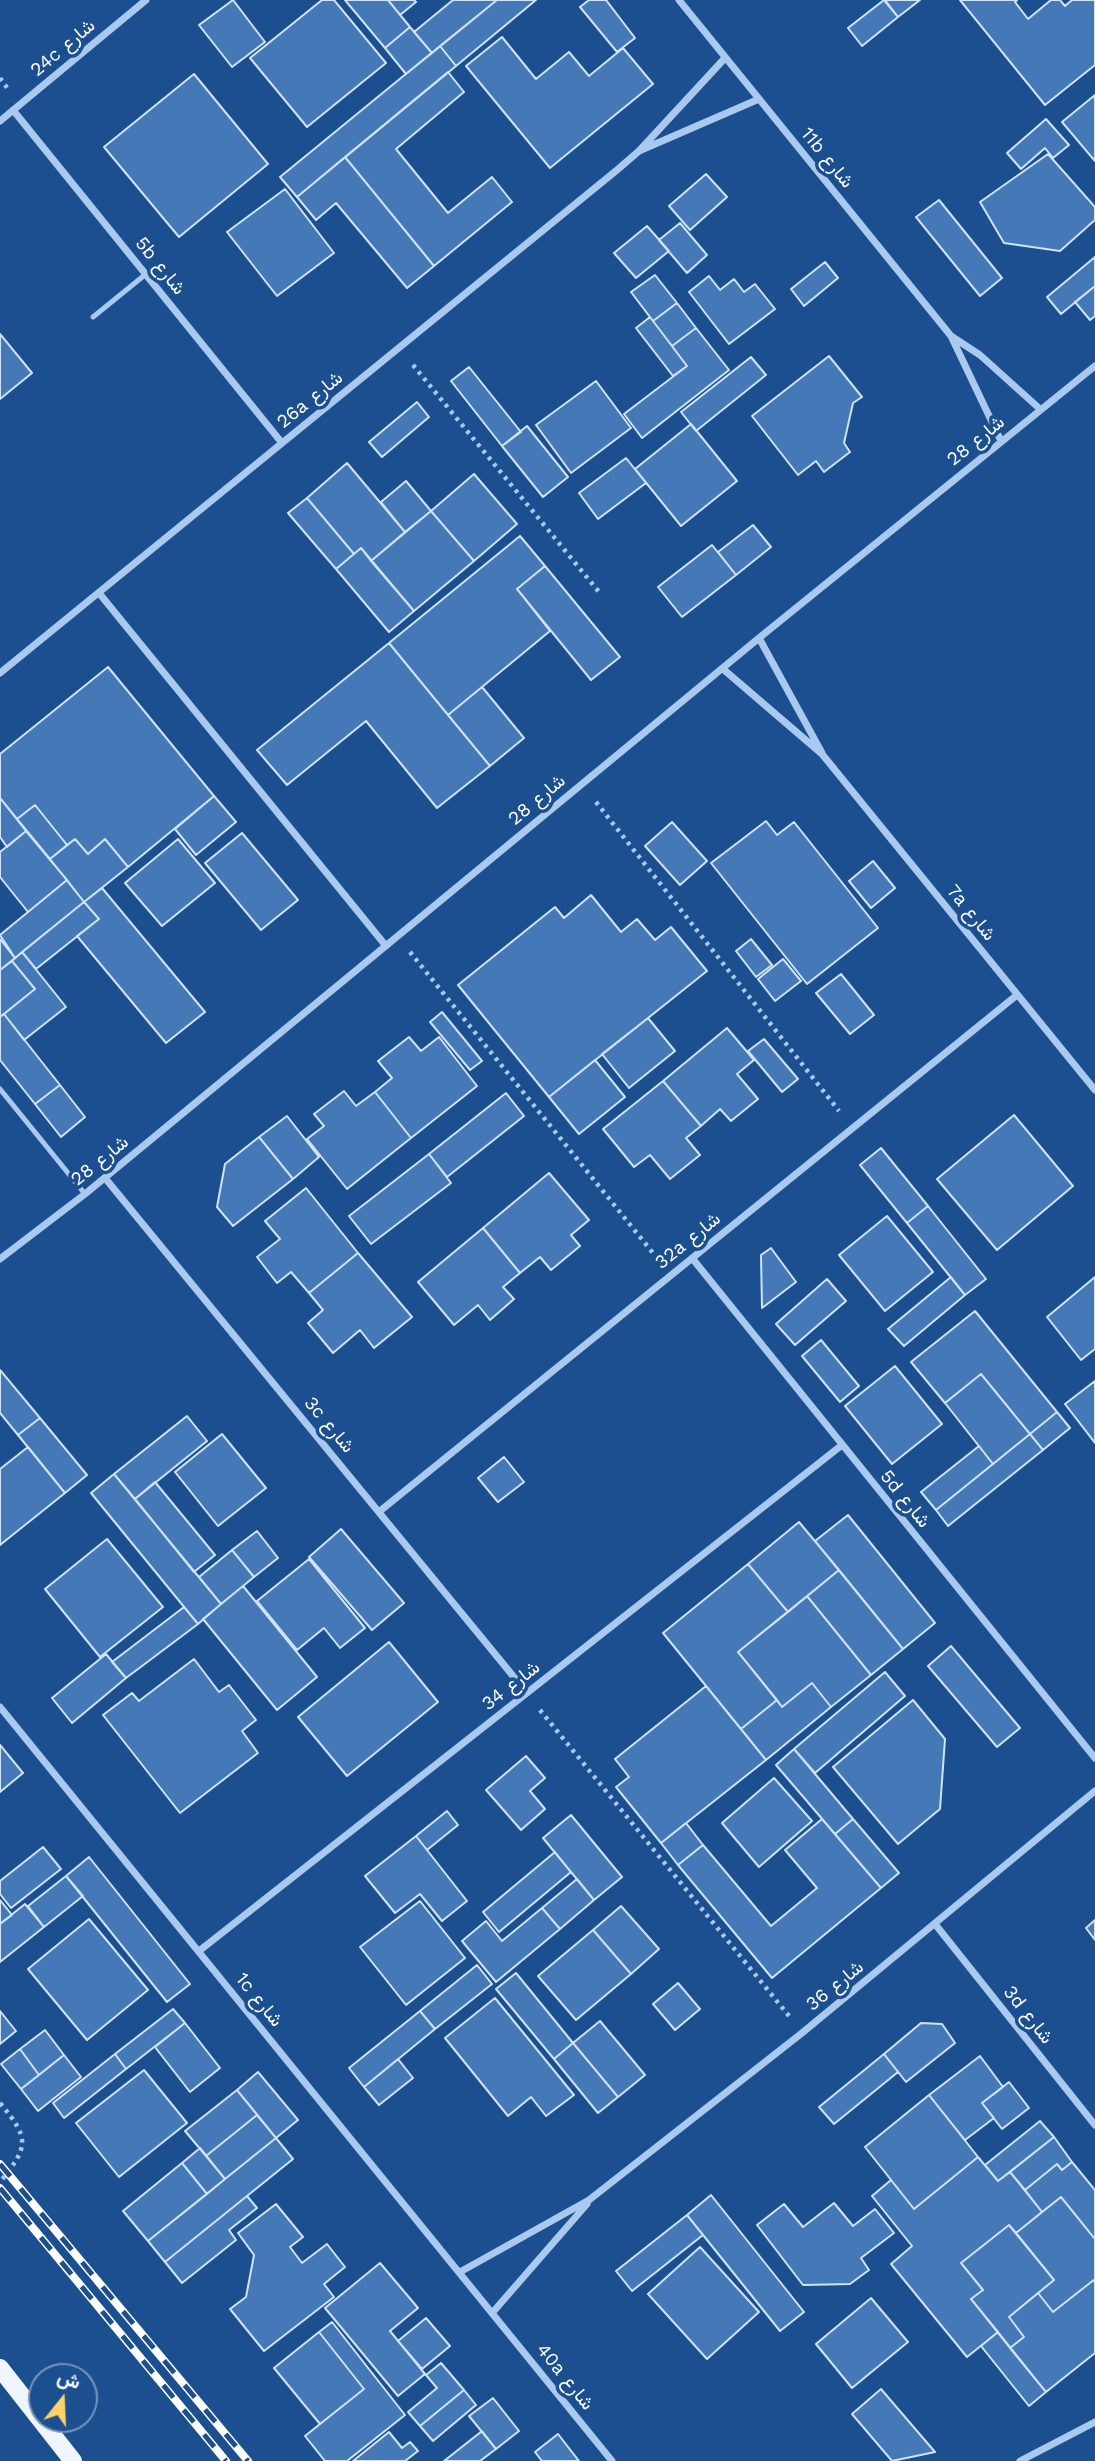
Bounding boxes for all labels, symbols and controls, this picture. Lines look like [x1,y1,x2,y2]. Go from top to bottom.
street label: 24c شارع [26,14,100,82]
street label: 11b شارع [796,123,858,193]
street label: 5b شارع [130,233,190,299]
street label: 26a شارع [272,367,348,433]
street label: شارع 28 [943,411,1009,471]
street label: شارع 28 [504,770,570,830]
street label: 7a شارع [942,880,1000,946]
street label: شارع 28 [67,1131,133,1191]
street label: 32a شارع [651,1208,725,1274]
street label: 3c شارع [299,1392,359,1458]
street label: 5d شارع [875,1466,935,1532]
street label: شارع 34 [477,1656,545,1716]
street label: شارع 36 [802,1956,868,2016]
street label: 1c شارع [230,1968,288,2032]
street label: 3d شارع [998,1981,1058,2049]
street label: 40a شارع [531,2339,599,2415]
north arrow [28,2363,98,2433]
text: ش [55,2365,83,2394]

